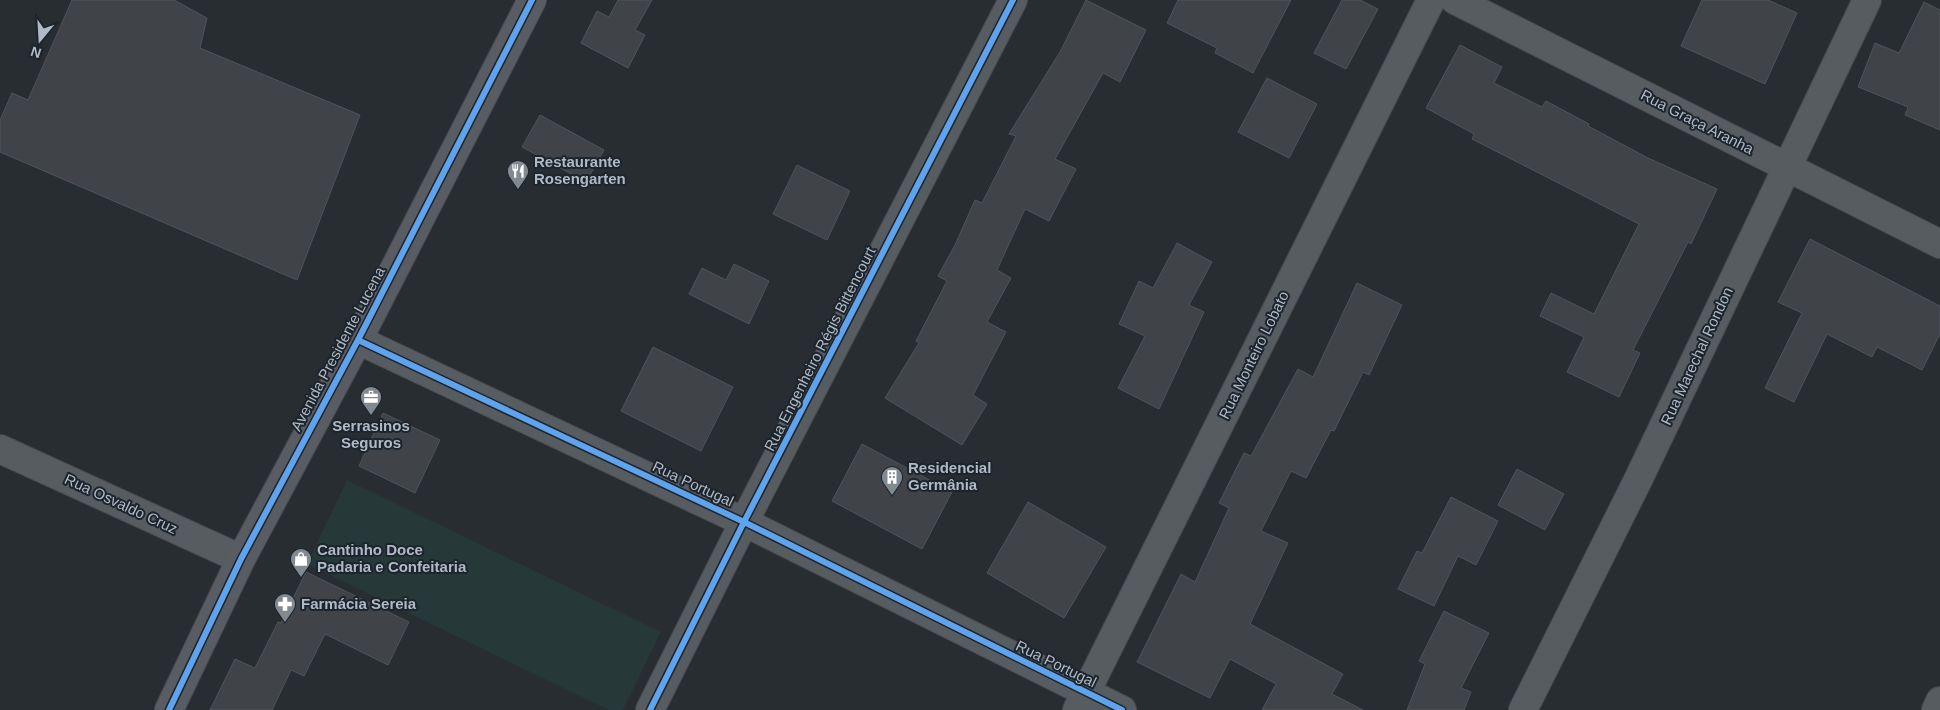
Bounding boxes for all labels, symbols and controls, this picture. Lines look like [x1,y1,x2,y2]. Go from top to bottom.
north arrow [15,15,65,65]
text: N [29,43,43,62]
street label: Rua Graça Aranha [1638,86,1757,158]
place label: Restaurante Rosengarten [534,153,626,187]
restaurant icon: Restaurante Rosengarten [506,159,530,190]
street label: Rua Engenheiro Régis Bittencourt [760,243,879,454]
street label: Avenida Presidente Lucena [287,263,388,434]
street label: Rua Marechal Rondon [1657,284,1736,427]
street label: Rua Monteiro Lobato [1215,288,1292,421]
office icon: Serrasinos Seguros [359,385,383,416]
place label: Serrasinos Seguros [332,417,410,451]
street label: Rua Portugal [650,457,736,510]
place label: Residencial Germânia [908,459,991,493]
building icon: Residencial Germânia [880,465,904,496]
street label: Rua Osvaldo Cruz [62,470,180,537]
place label: Cantinho Doce Padaria e Confeitaria [317,541,467,575]
shop icon: Cantinho Doce Padaria e Confeitaria [289,547,313,578]
pharmacy icon: Farmácia Sereia [273,592,297,623]
place label: Farmácia Sereia [301,595,417,612]
street label: Rua Portugal [1013,637,1099,690]

